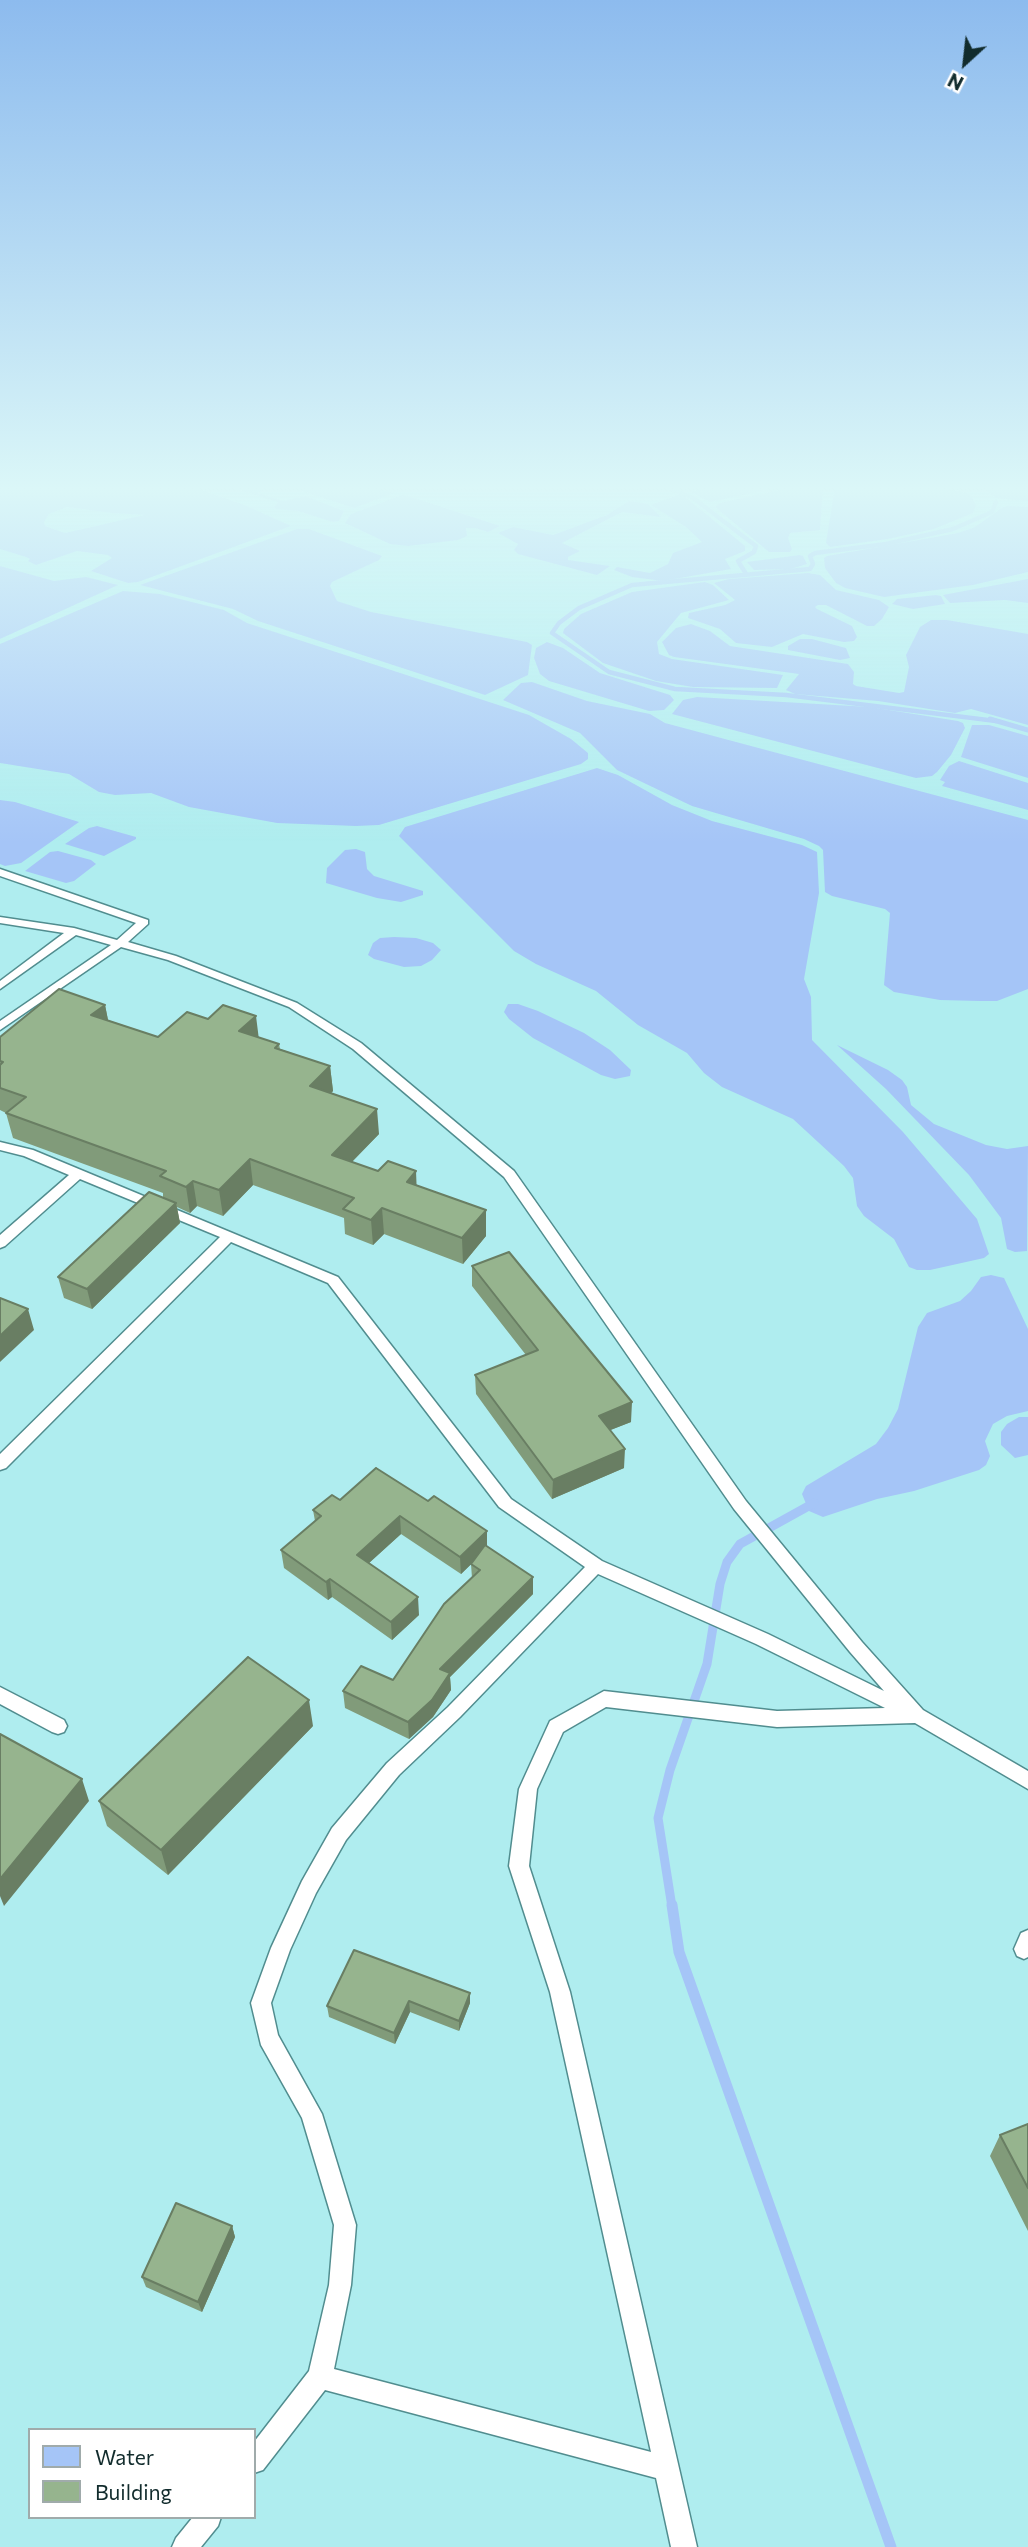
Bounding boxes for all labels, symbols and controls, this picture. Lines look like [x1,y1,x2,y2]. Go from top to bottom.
north arrow [930,28,1000,98]
text: N [944,69,967,96]
legend [28,2428,256,2519]
text: Water [95,2444,154,2469]
text: Building [95,2479,172,2504]

